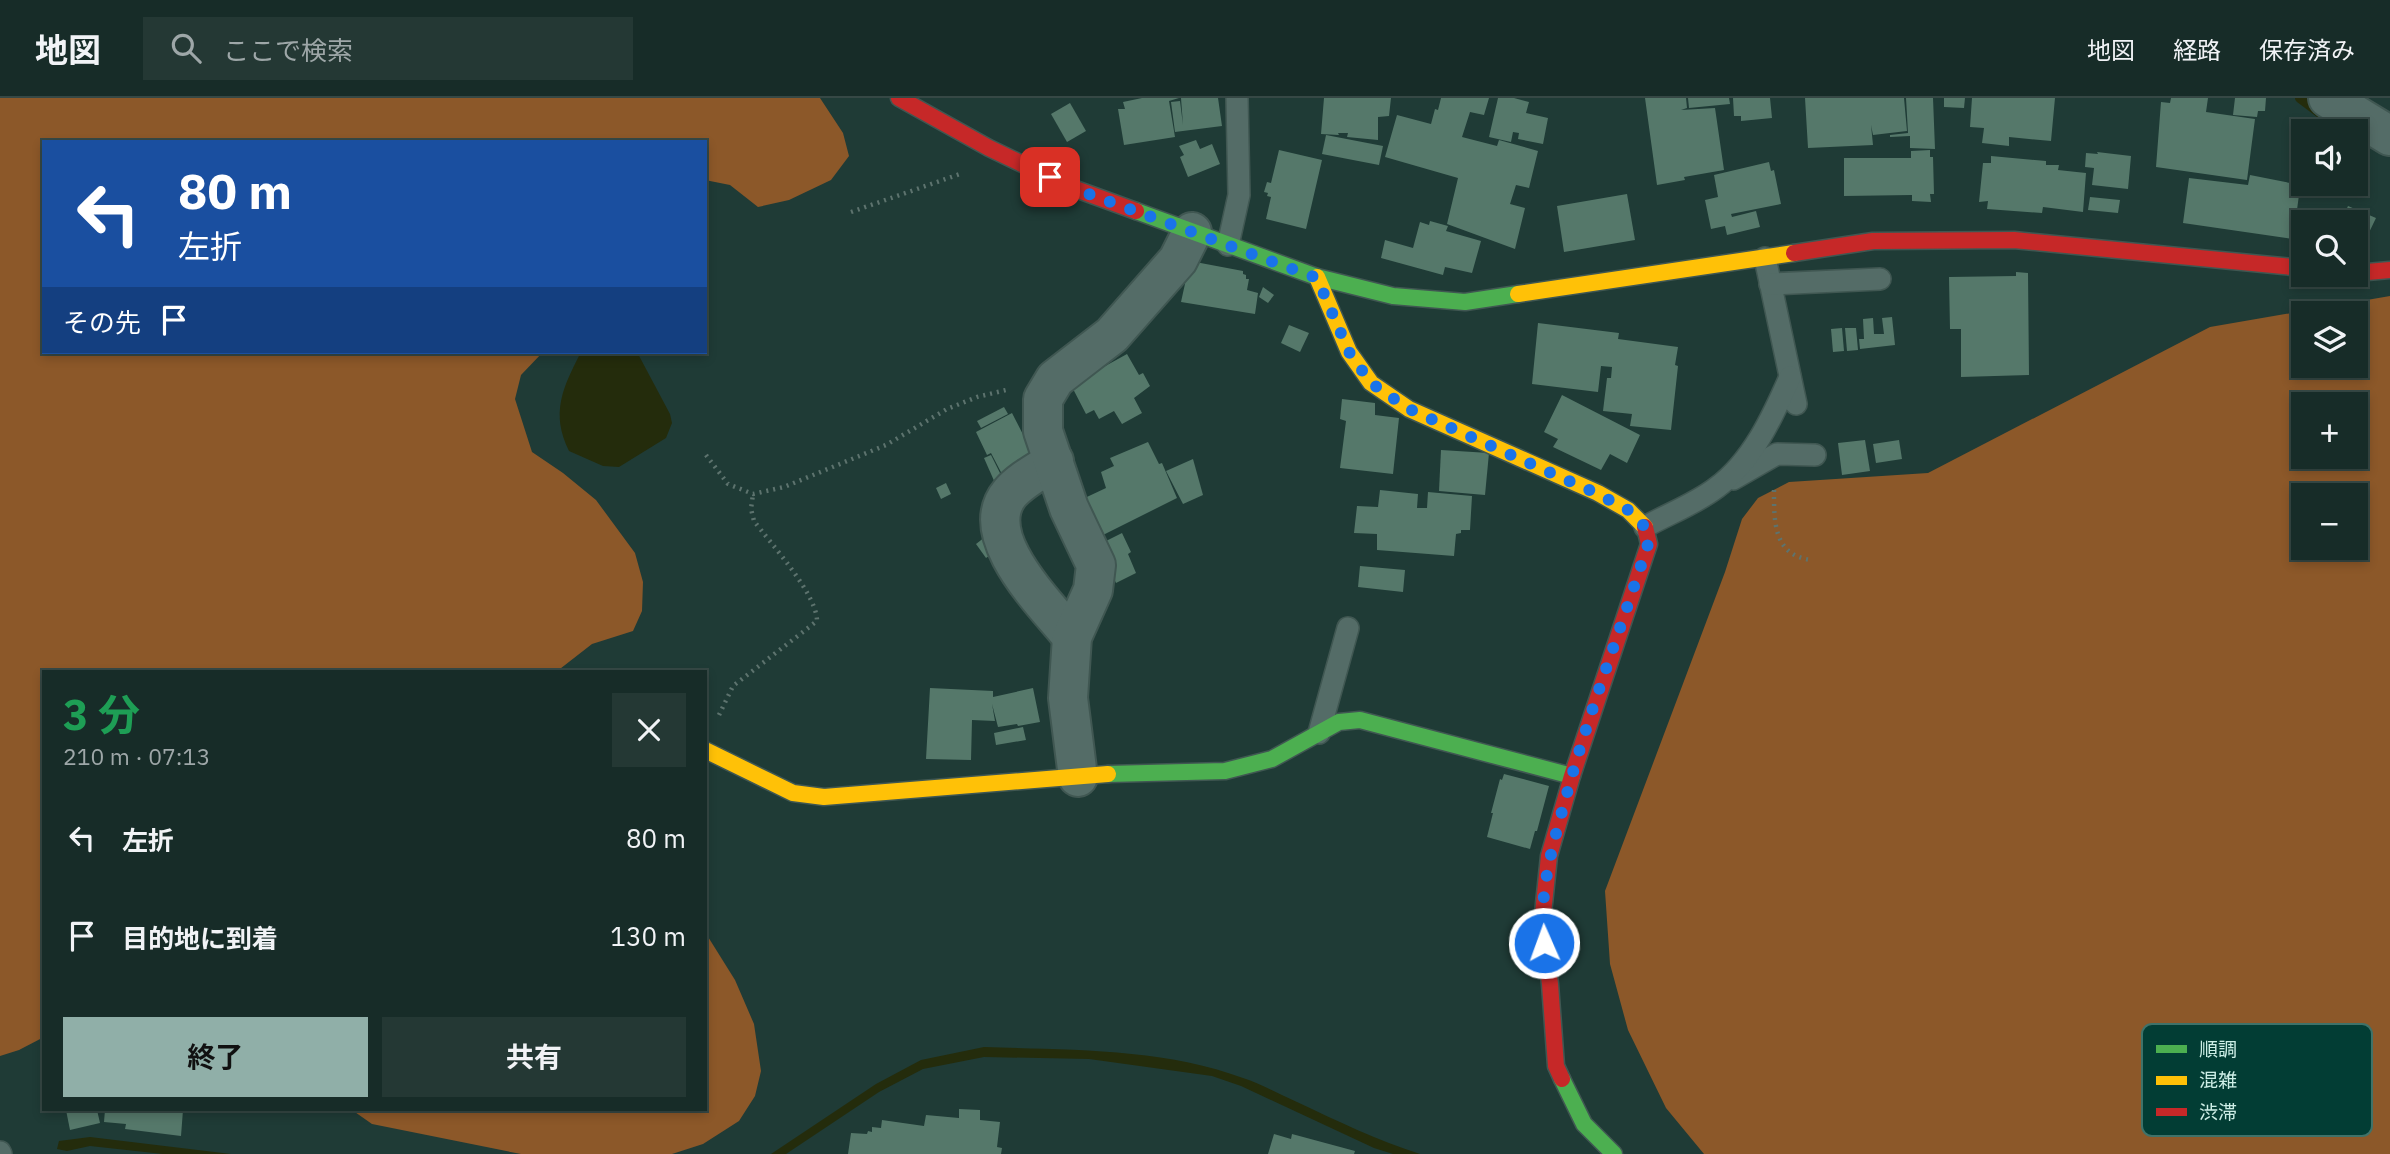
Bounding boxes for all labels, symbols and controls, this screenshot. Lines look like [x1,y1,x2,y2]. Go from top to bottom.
search box [143,17,633,80]
text: 地図 [35,28,101,71]
icon: search [167,29,205,67]
text: ここで検索 [223,33,353,67]
text: 地図 [2087,34,2135,66]
text: 経路 [2173,34,2221,66]
text: 保存済み [2259,34,2355,66]
map controls [2291,119,2368,560]
button: sound [2291,119,2368,196]
pin [1020,147,1080,207]
icon: arrive [1031,158,1069,196]
text: 80 m [178,159,292,222]
icon: left [63,168,154,259]
button: search [2291,210,2368,287]
text: 左折 [178,225,242,267]
icon: arrive [155,301,193,339]
button: layers [2291,301,2368,378]
text: その先 [63,305,141,339]
button: + [2291,392,2368,469]
button: − [2291,483,2368,560]
text: 3 分 [63,687,140,742]
button: close [612,693,686,767]
text: 210 m · 07:13 [63,741,210,771]
icon: left [63,819,101,857]
text: 80 m [626,821,686,855]
text: 左折 [122,823,174,857]
position arrow [1507,906,1581,980]
icon: arrive [63,917,101,955]
text: 130 m [610,919,686,953]
text: 目的地に到着 [122,921,278,955]
button: 終了 [63,1017,368,1097]
button: 共有 [382,1017,686,1097]
legend [2142,1024,2372,1136]
text: 順調 [2199,1037,2237,1061]
text: 混雑 [2199,1068,2237,1092]
text: 渋滞 [2199,1100,2237,1124]

